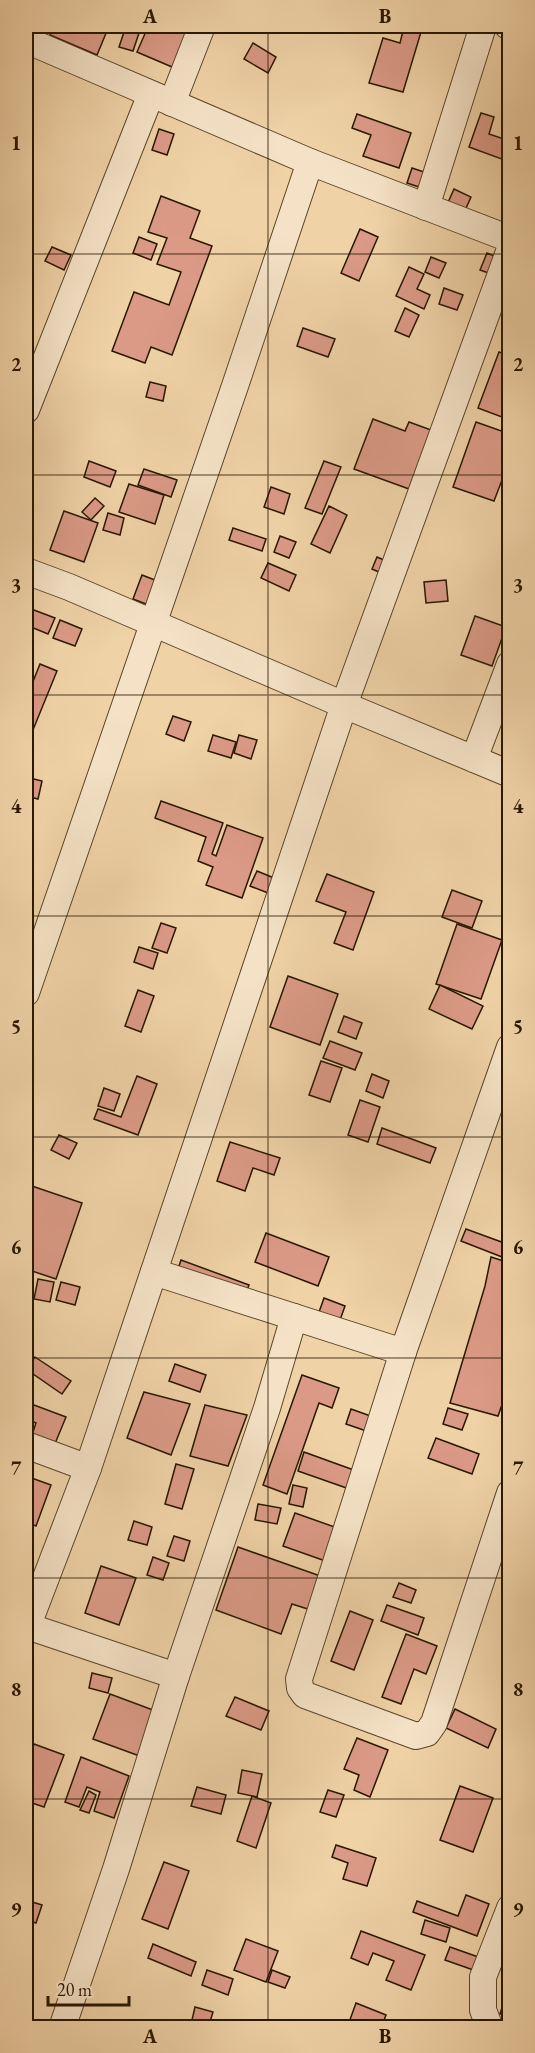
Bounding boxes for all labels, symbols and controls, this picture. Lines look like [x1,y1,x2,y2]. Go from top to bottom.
text: A [142,3,158,29]
text: B [379,3,391,29]
text: 1 [11,130,21,156]
text: 1 [513,130,523,156]
text: 2 [11,351,22,377]
text: 2 [513,351,524,377]
text: 3 [11,572,21,598]
text: 3 [513,572,523,598]
text: 4 [11,793,22,819]
text: 4 [513,793,524,819]
text: 5 [11,1013,21,1039]
text: 5 [513,1013,523,1039]
text: 6 [11,1234,22,1260]
text: 6 [513,1234,524,1260]
text: 7 [11,1455,22,1481]
text: 7 [513,1455,524,1481]
text: 8 [11,1676,21,1702]
text: 8 [513,1676,523,1702]
text: 9 [11,1896,22,1922]
text: 9 [513,1896,524,1922]
scale bar [48,1969,129,2007]
text: 20 m [57,1978,92,2001]
text: A [142,2023,158,2049]
text: B [379,2023,391,2049]

